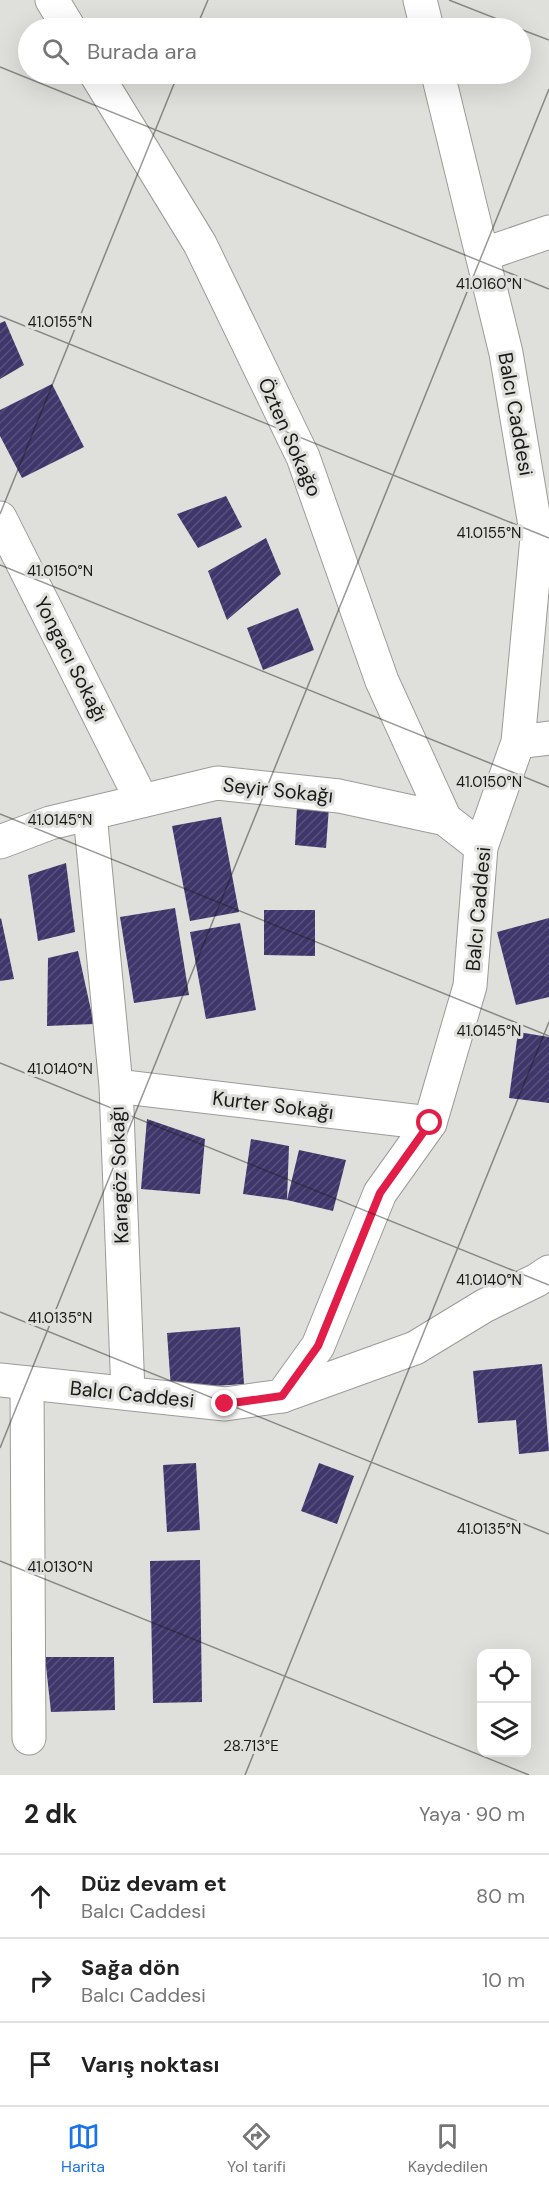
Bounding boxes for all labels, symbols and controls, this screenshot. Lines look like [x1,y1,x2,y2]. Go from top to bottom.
search box [18,18,531,84]
icon: search [39,35,72,68]
text: Burada ara [87,37,197,66]
text: 41.0160°N [456,274,522,294]
text: 41.0155°N [28,312,92,332]
street label: Balcı Caddesi [492,350,540,478]
street label: Özten Sokağo [252,374,328,500]
text: 41.0155°N [457,523,521,543]
text: 41.0150°N [27,561,93,581]
street label: Yongacı Sokağı [28,592,114,726]
street label: Seyir Sokağı [222,771,334,809]
text: 41.0150°N [456,772,522,792]
text: 41.0145°N [28,810,92,830]
street label: Balcı Caddesi [460,846,496,972]
text: 41.0145°N [457,1021,521,1041]
text: 41.0140°N [27,1059,93,1079]
street label: Kurter Sokağı [211,1085,335,1125]
street label: Karagöz Sokağı [104,1106,134,1244]
route start [416,1109,442,1135]
text: 41.0140°N [456,1270,522,1290]
text: 41.0135°N [28,1308,92,1328]
street label: Balcı Caddesi [69,1375,195,1413]
route end [211,1390,237,1416]
text: 41.0135°N [457,1519,521,1539]
text: 41.0130°N [27,1557,93,1577]
map controls [477,1649,531,1757]
button: locate [477,1649,531,1703]
button: layers [477,1703,531,1757]
text: 28.713°E [223,1736,279,1756]
text: 2 dk [24,1797,77,1831]
text: Yaya · 90 m [419,1801,525,1827]
text: Düz devam et [81,1869,226,1898]
icon: ahead [24,1880,57,1913]
text: 80 m [476,1883,525,1909]
text: Balcı Caddesi [81,1898,206,1924]
text: Sağa dön [81,1953,180,1982]
icon: right [24,1964,57,1997]
text: 10 m [482,1967,525,1993]
text: Balcı Caddesi [81,1982,206,2008]
icon: arrive [24,2048,57,2081]
text: Varış noktası [81,2050,219,2079]
tab: Harita [61,2120,105,2177]
tab: Yol tarifi [227,2120,286,2177]
tab: Kaydedilen [408,2120,488,2177]

